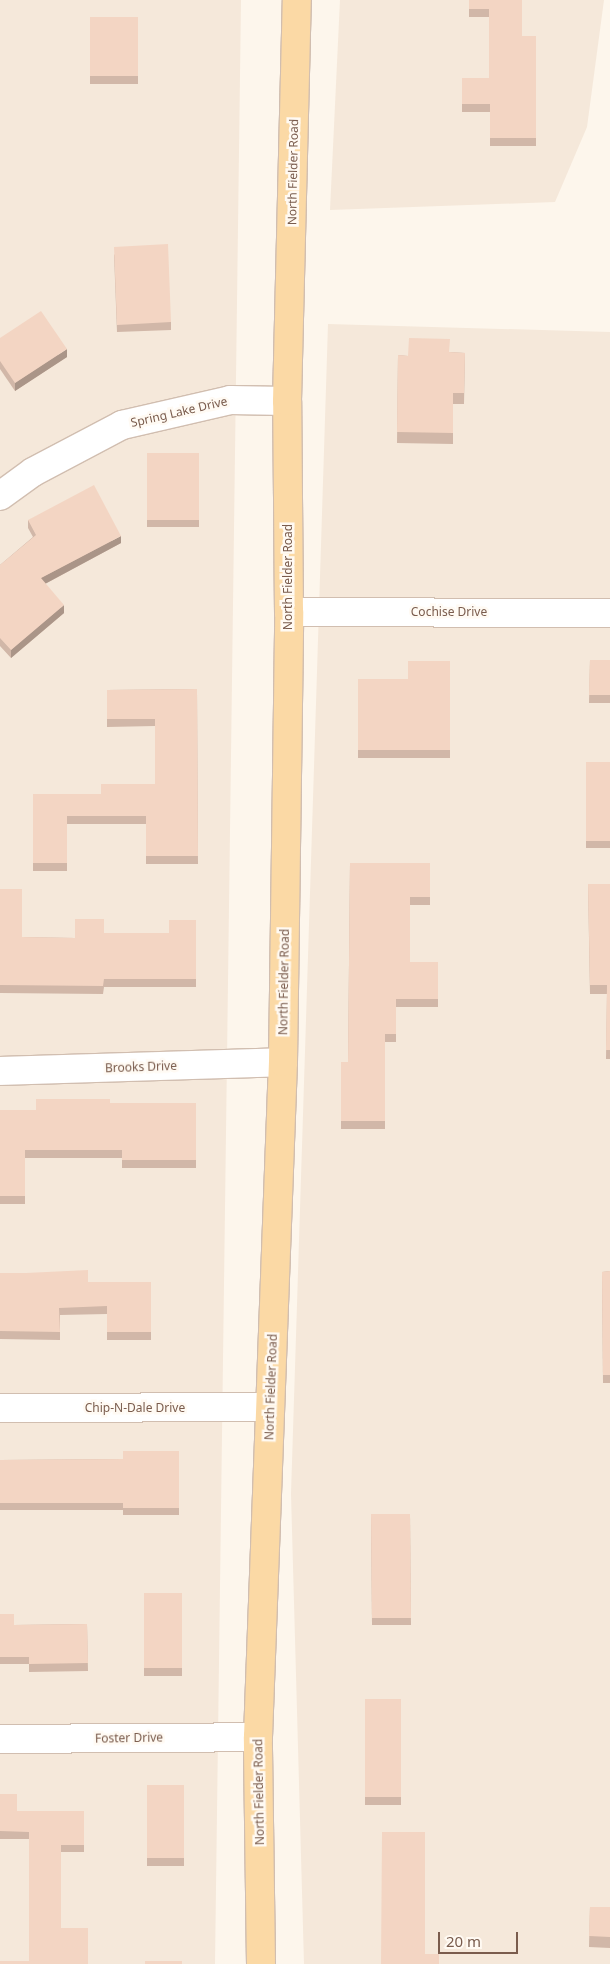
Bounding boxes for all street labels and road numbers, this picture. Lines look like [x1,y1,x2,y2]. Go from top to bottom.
street label: North Fielder Road [285,119,301,225]
street label: Spring Lake Drive [129,394,229,430]
street label: North Fielder Road [281,524,295,630]
street label: Cochise Drive [411,605,487,619]
street label: North Fielder Road [276,929,292,1035]
street label: Brooks Drive [105,1059,177,1075]
street label: North Fielder Road [262,1334,280,1440]
street label: Chip-N-Dale Drive [85,1401,185,1415]
street label: Foster Drive [95,1730,163,1746]
street label: North Fielder Road [251,1739,267,1845]

